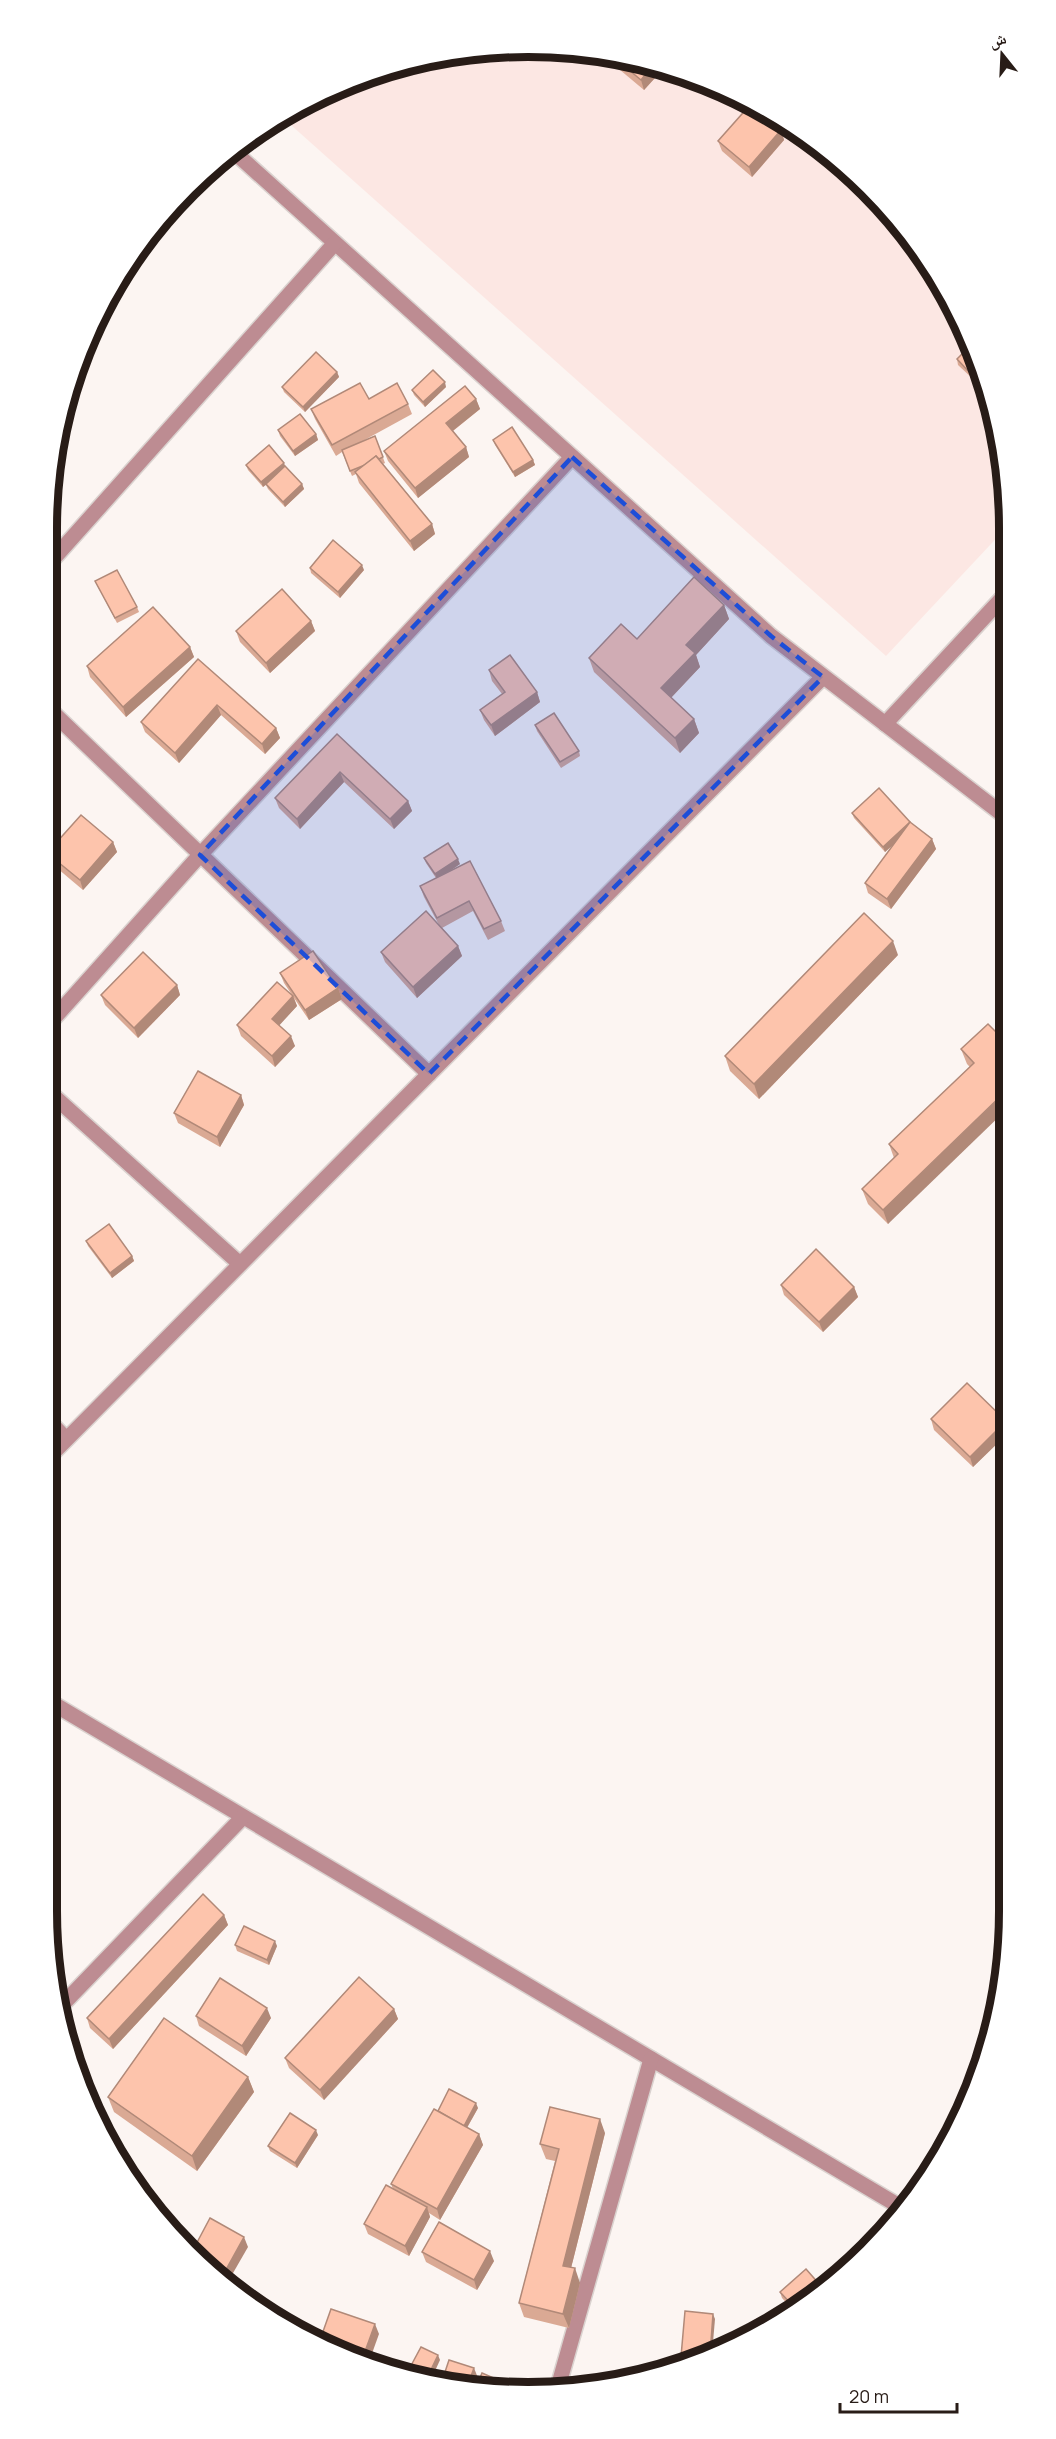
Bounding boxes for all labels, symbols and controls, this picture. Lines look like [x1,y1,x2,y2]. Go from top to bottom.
north arrow [972,24,1032,84]
text: ش [986,27,1009,53]
scale bar [840,2376,957,2414]
text: 20 m [849,2384,889,2408]

